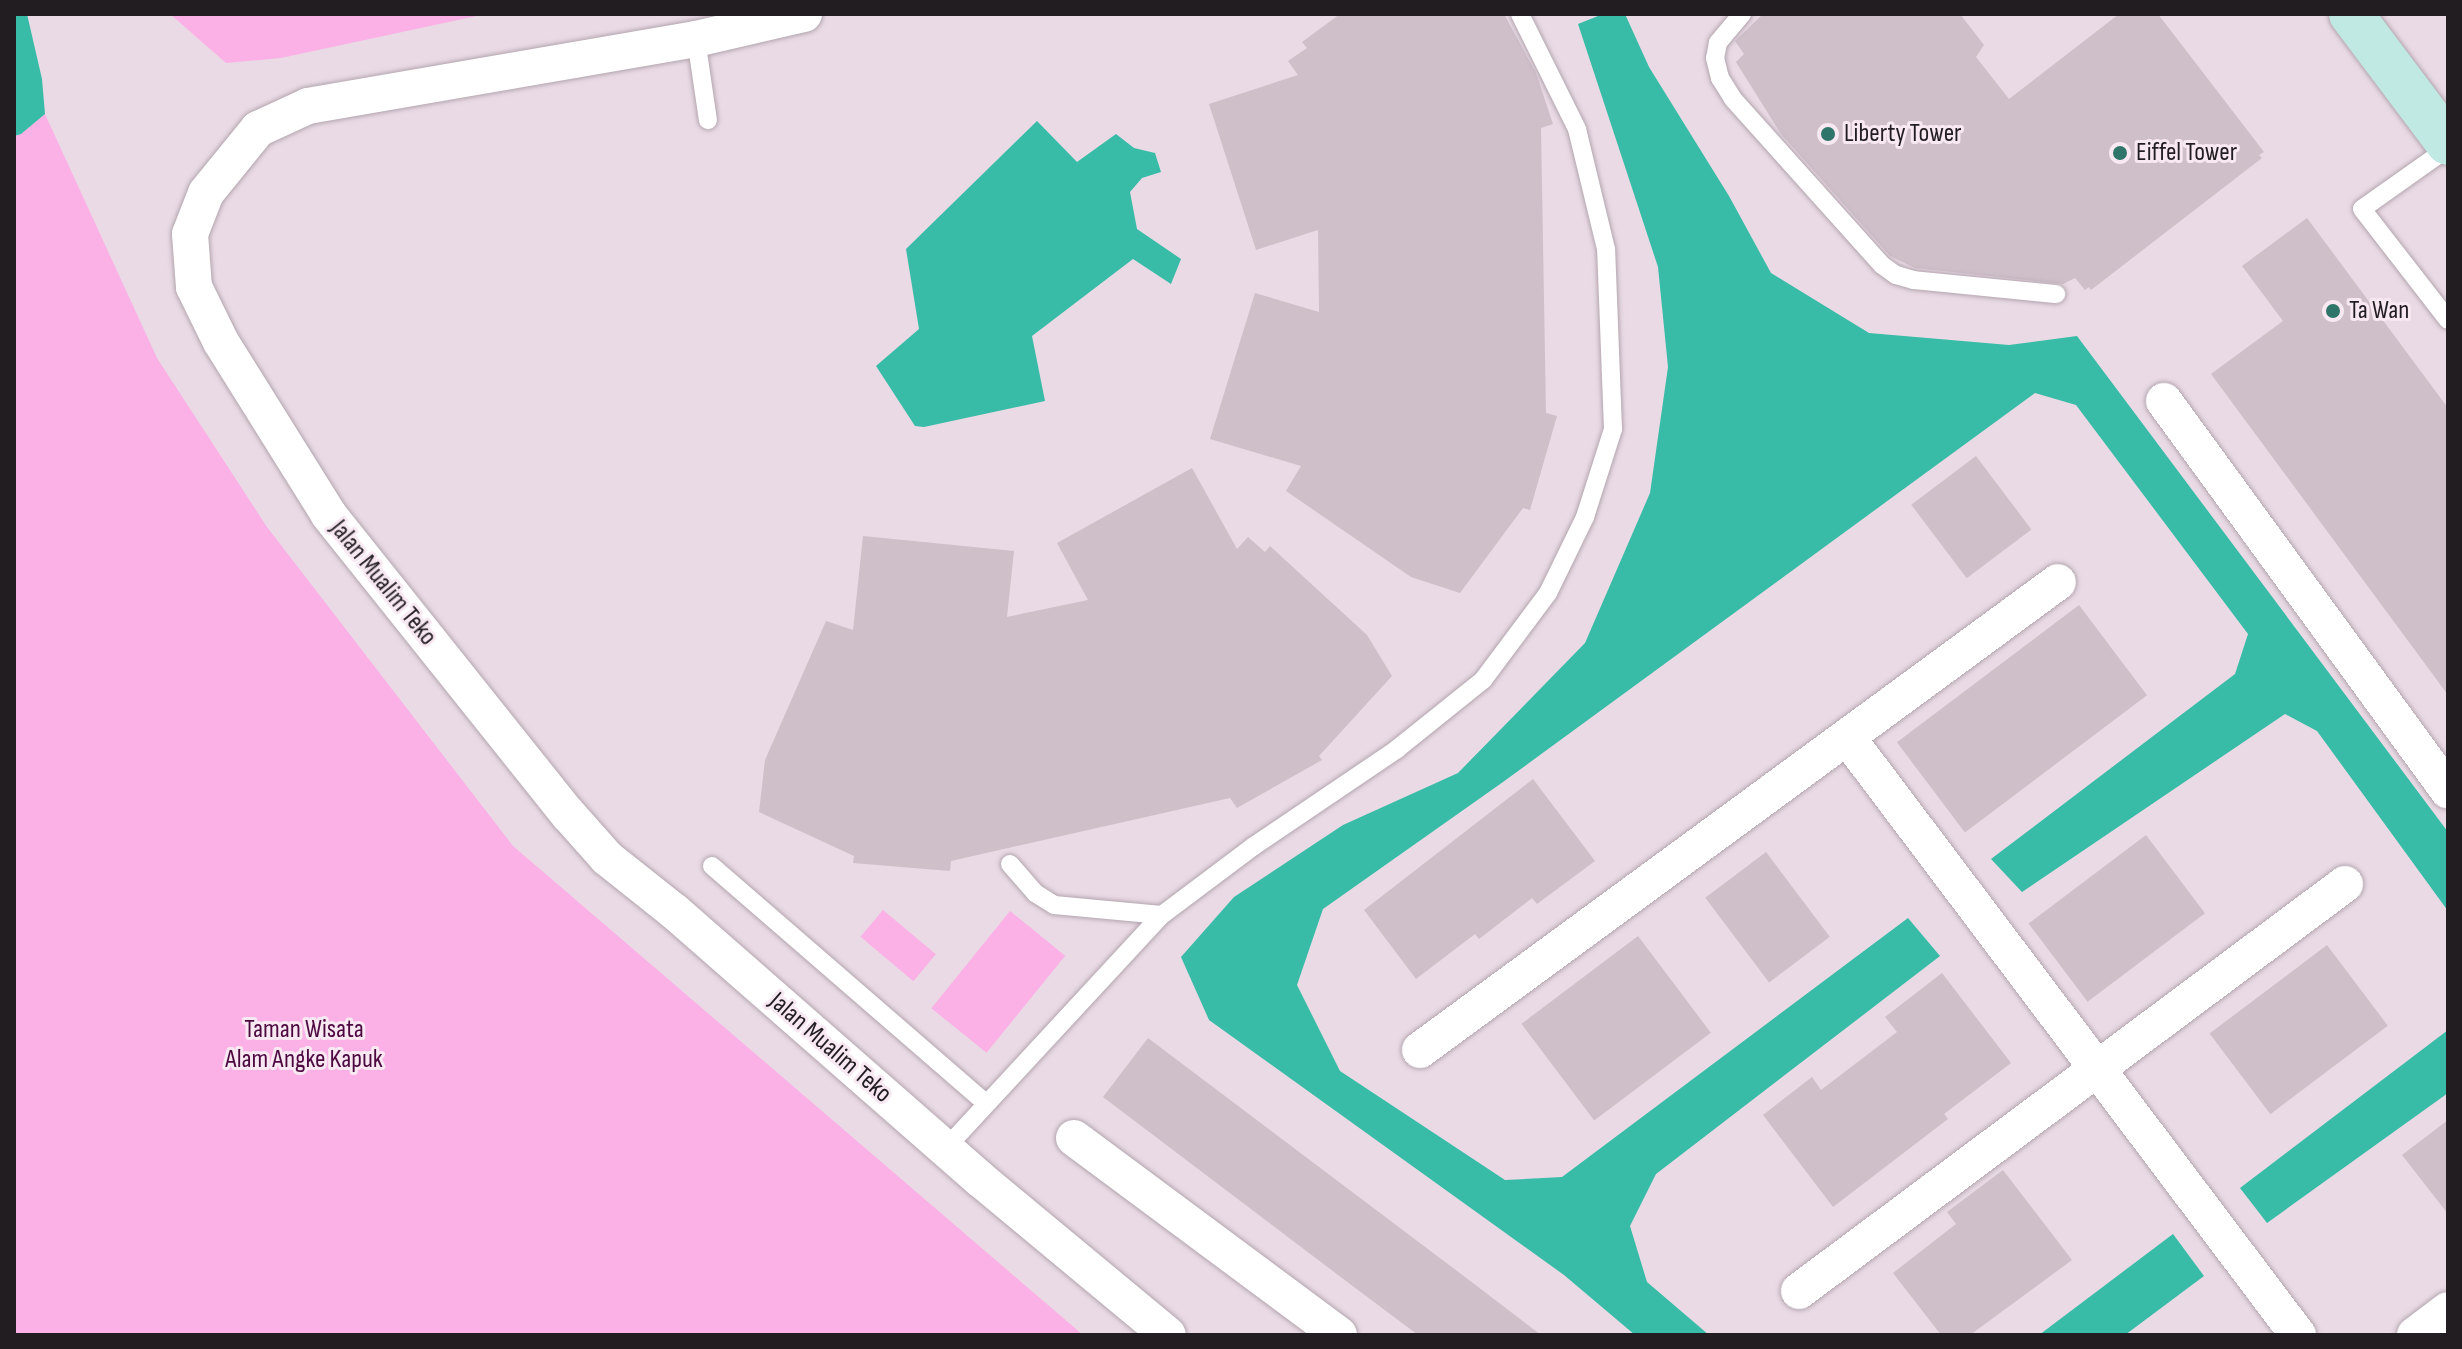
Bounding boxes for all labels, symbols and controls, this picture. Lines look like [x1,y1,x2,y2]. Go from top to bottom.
place label: Liberty Tower [1844,118,1962,150]
marker: Liberty Tower [1819,125,1837,143]
place label: Eiffel Tower [2136,137,2237,169]
marker: Eiffel Tower [2111,144,2129,162]
place label: Ta Wan [2349,295,2409,327]
marker: Ta Wan [2324,302,2342,320]
street label: Jalan Mualim Teko [323,514,443,652]
street label: Jalan Mualim Teko [762,986,898,1110]
park label: Taman Wisata Alam Angke Kapuk [225,1014,383,1076]

